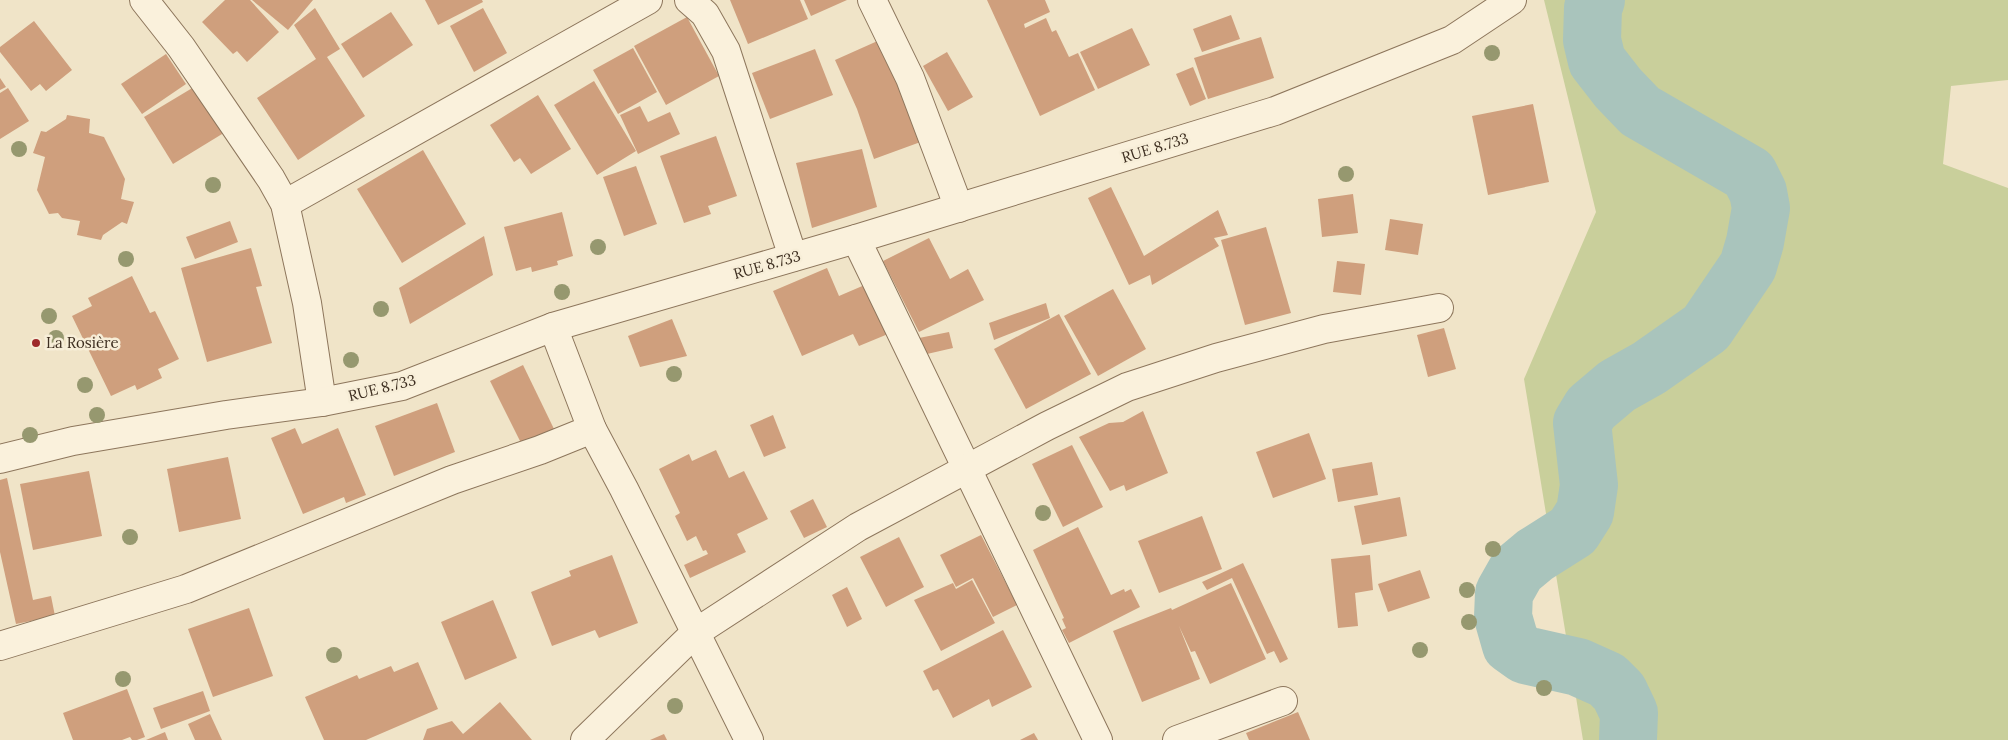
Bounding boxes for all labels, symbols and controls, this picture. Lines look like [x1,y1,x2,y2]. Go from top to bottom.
street label: RUE 8.733 [1119,128,1191,167]
street label: RUE 8.733 [731,246,803,283]
place label: La Rosière [46,333,119,352]
marker: La Rosière [30,337,42,349]
street label: RUE 8.733 [346,370,418,405]

